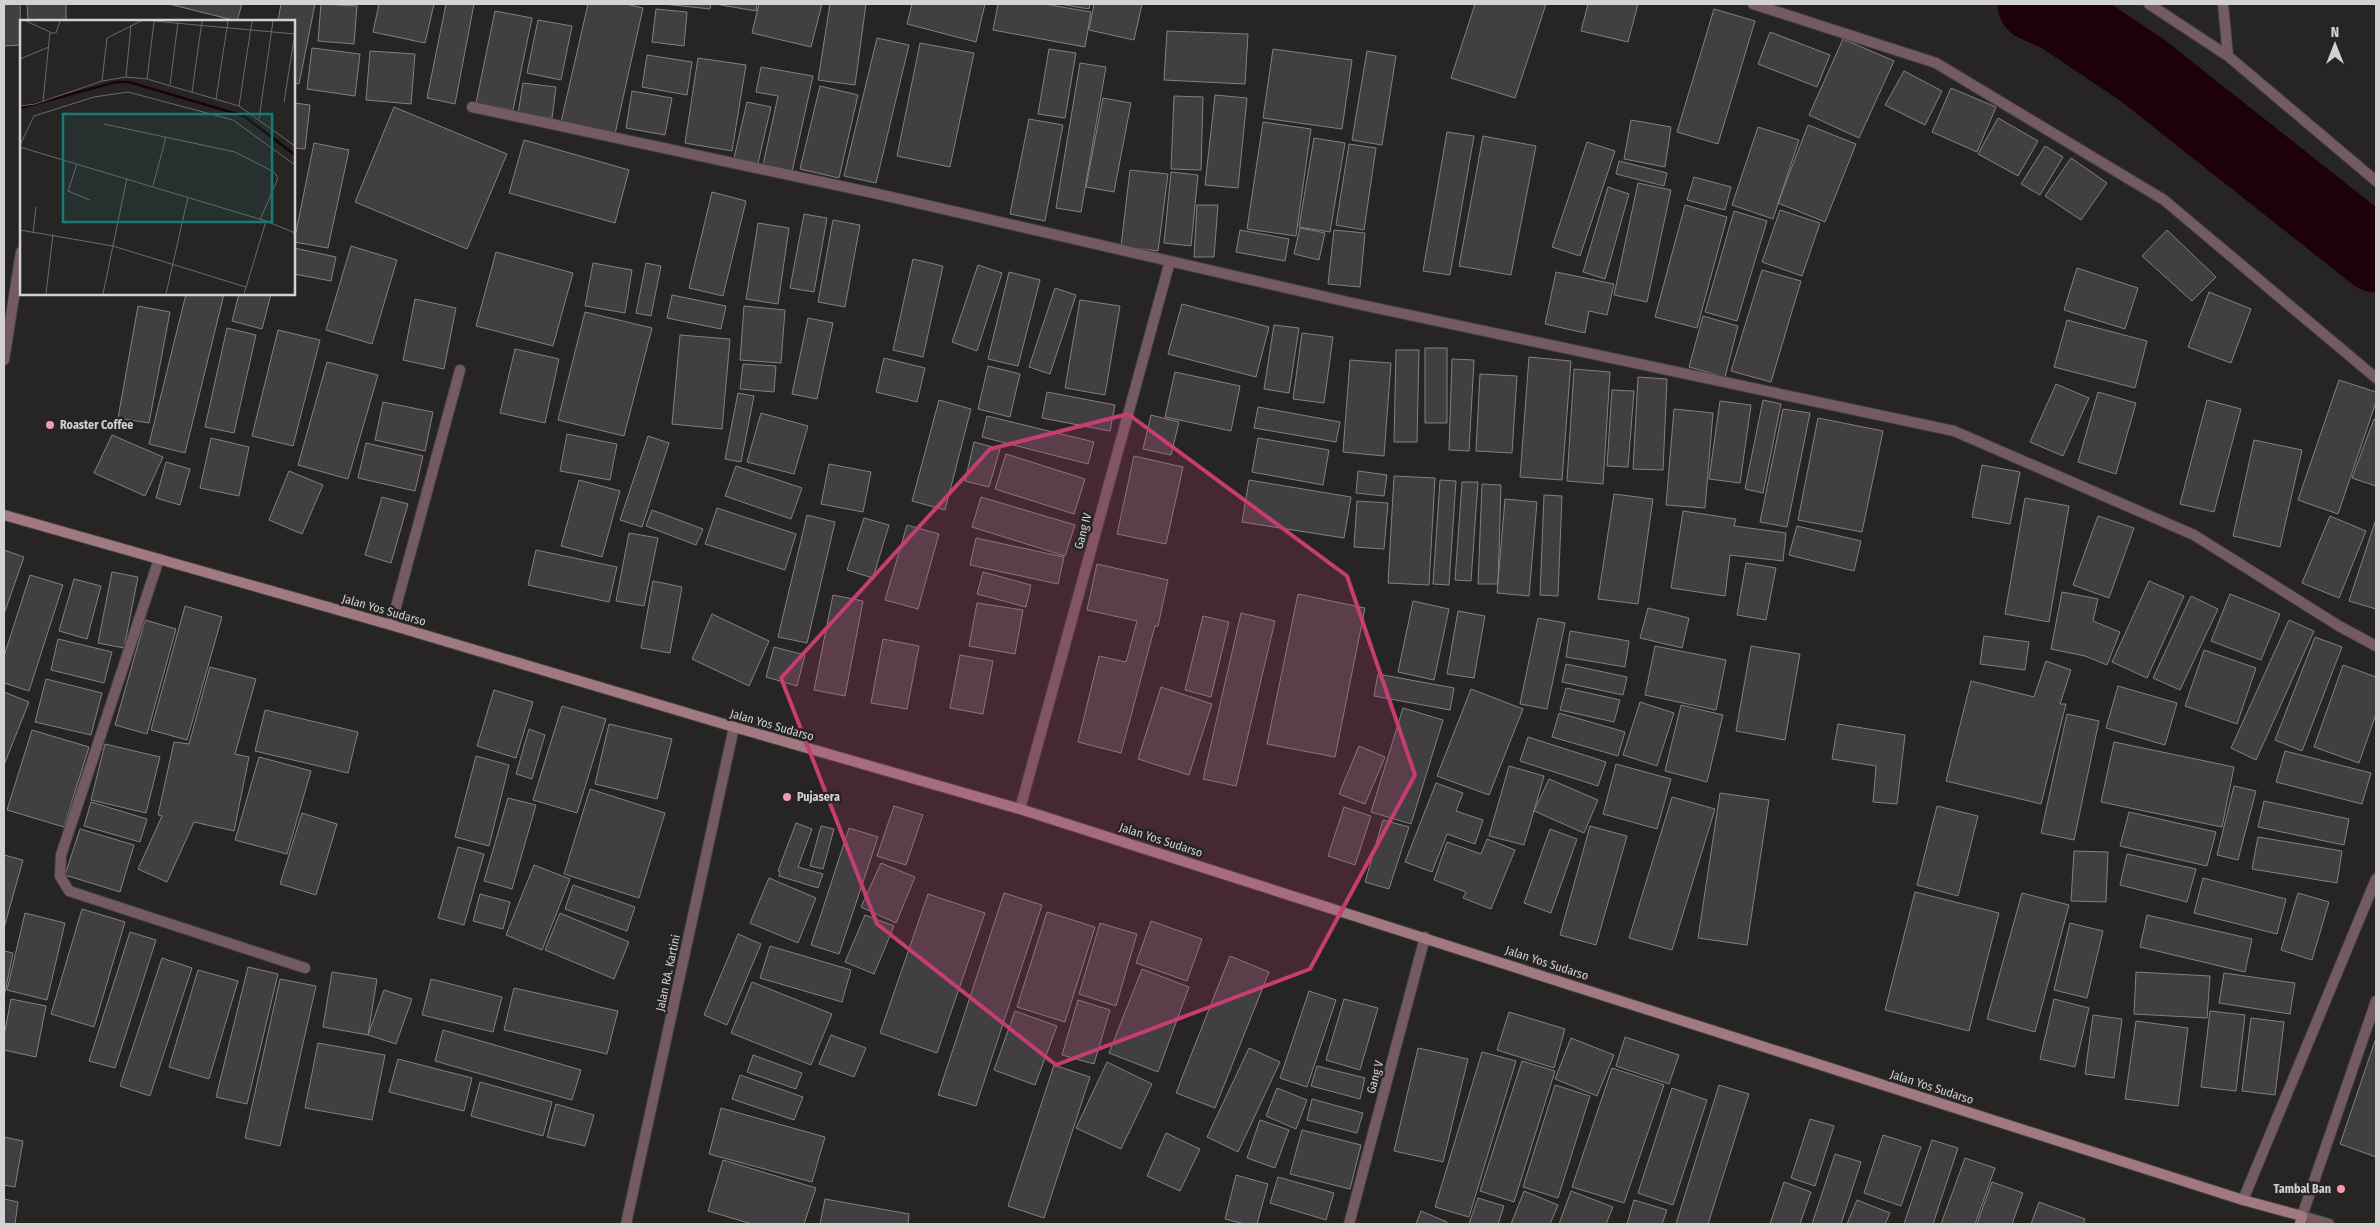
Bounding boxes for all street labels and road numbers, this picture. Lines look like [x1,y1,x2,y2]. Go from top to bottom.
street label: Gang IV [1071,511,1095,551]
street label: Jalan Yos Sudarso [340,591,428,629]
street label: Jalan Yos Sudarso [728,706,816,744]
street label: Jalan Yos Sudarso [1118,820,1204,860]
street label: Jalan RA. Kartini [653,933,683,1013]
street label: Jalan Yos Sudarso [1504,943,1590,983]
street label: Gang V [1364,1058,1386,1095]
street label: Jalan Yos Sudarso [1889,1067,1975,1107]

